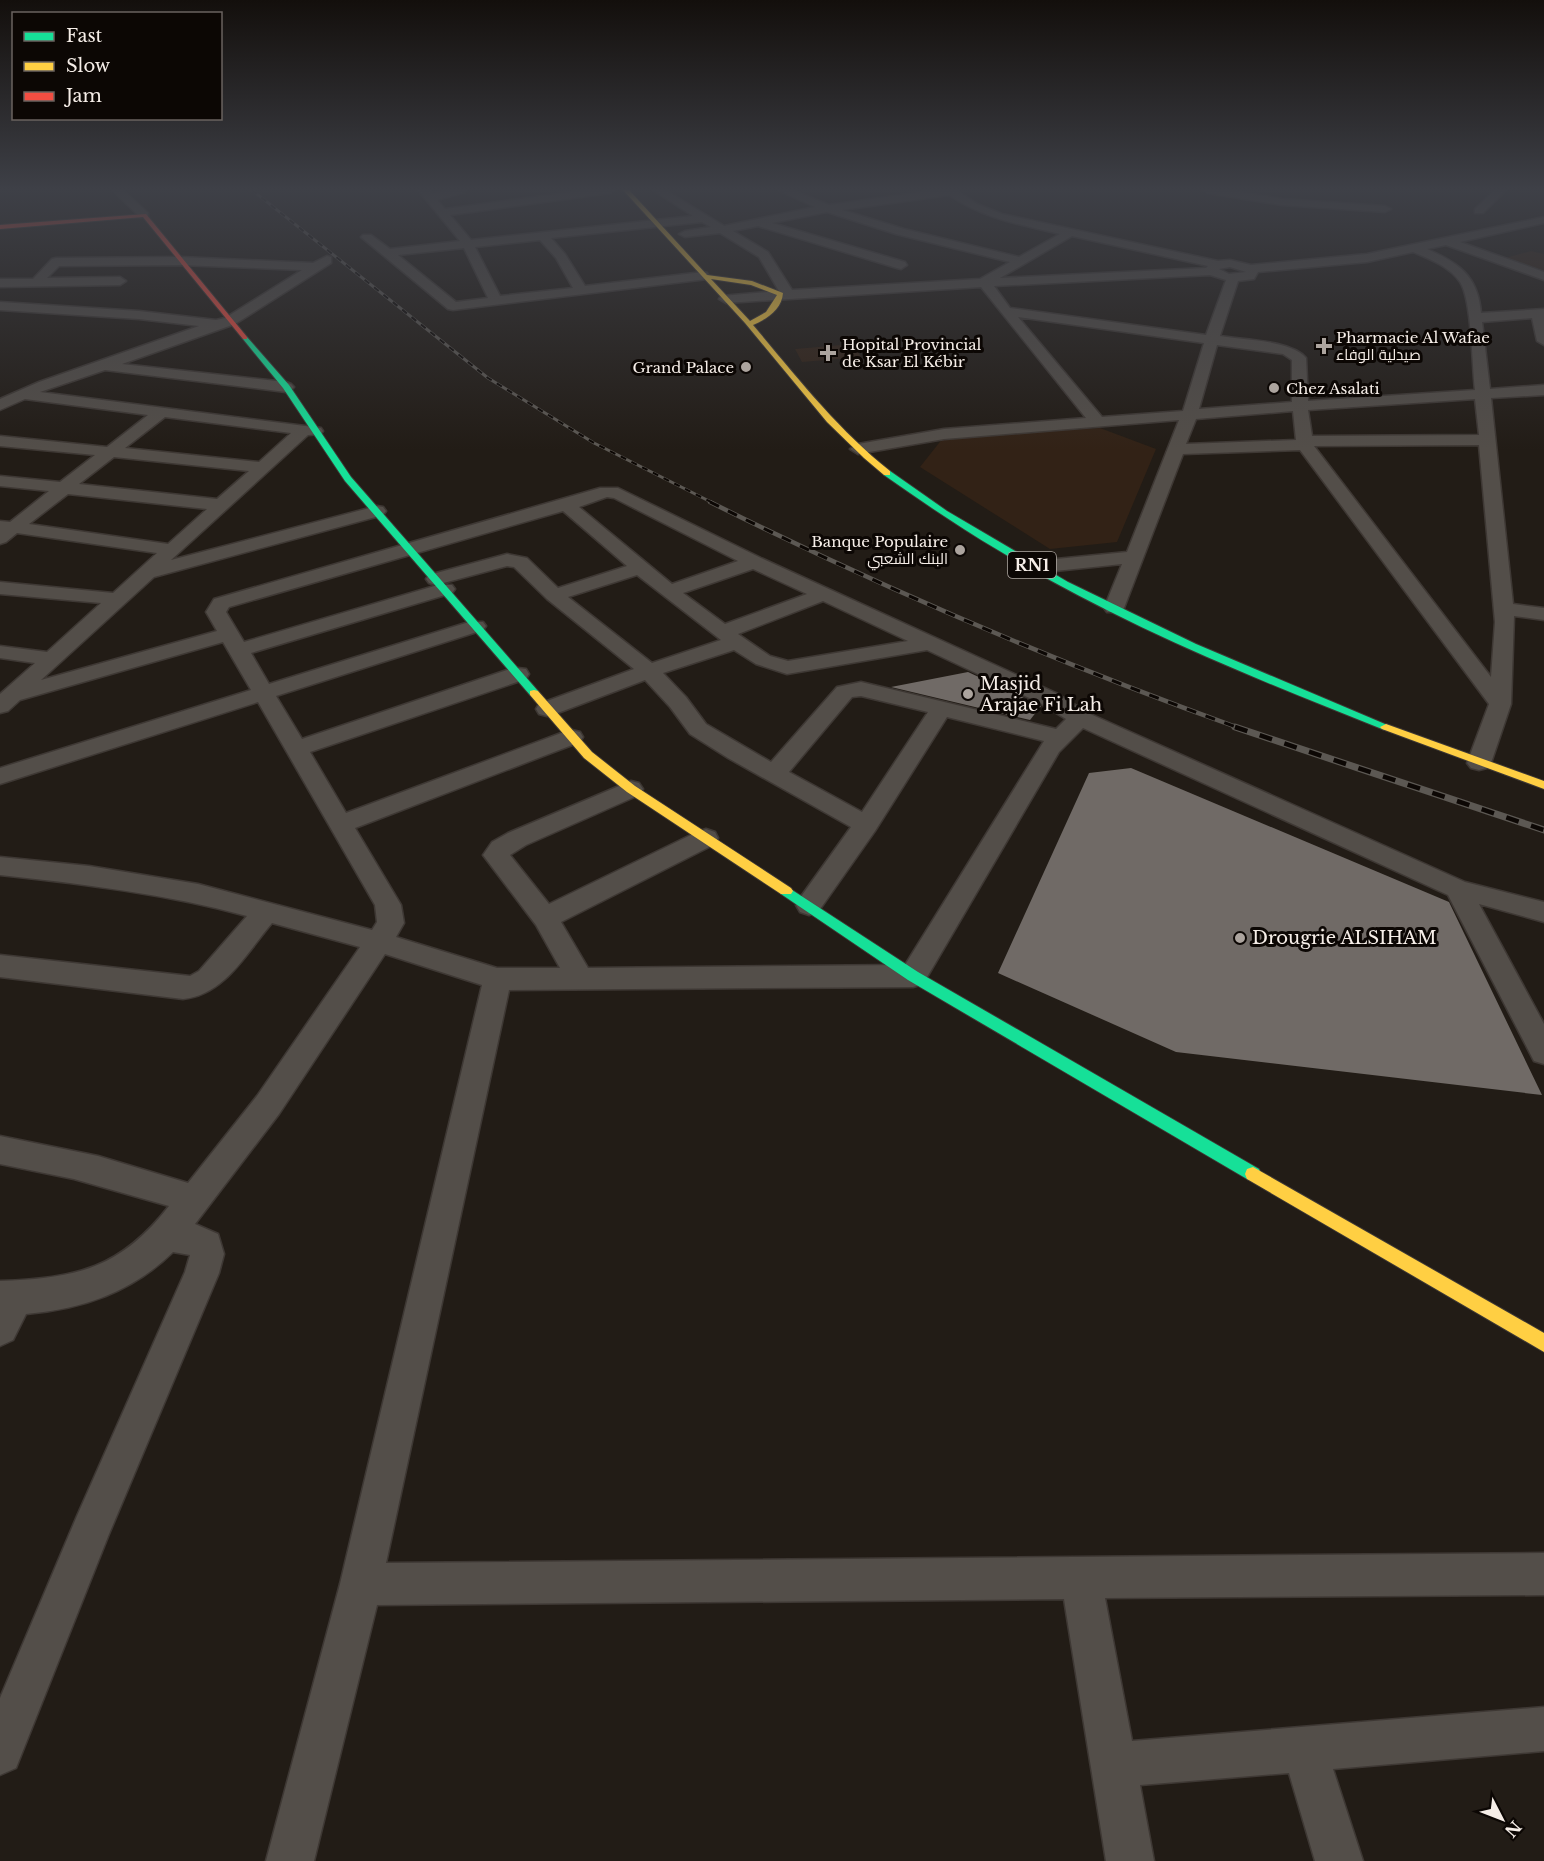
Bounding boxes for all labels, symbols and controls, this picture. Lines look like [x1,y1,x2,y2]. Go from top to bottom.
legend [12,12,222,120]
text: Fast [66,25,103,47]
text: Slow [66,55,111,77]
text: Jam [64,85,102,107]
place label: Pharmacie Al Wafae صيدلية الوفاء [1336,328,1490,364]
place label: Hopital Provincial de Ksar El Kébir [842,335,982,371]
marker: Pharmacie Al Wafae صيدلية الوفاء [1317,339,1331,353]
marker: Hopital Provincial de Ksar El Kébir [819,344,837,362]
place label: Grand Palace [632,358,734,377]
marker: Grand Palace [739,360,753,374]
place label: Chez Asalati [1286,379,1380,398]
marker: Chez Asalati [1267,381,1281,395]
place label: Banque Populaire البنك الشعبي [811,532,948,571]
marker: Banque Populaire البنك الشعبي [953,543,967,557]
road number: RN1 [1008,552,1056,578]
place label: Masjid Arajae Fi Lah [979,673,1102,716]
marker: Masjid Arajae Fi Lah [961,687,975,701]
place label: Drougrie ALSIHAM [1252,927,1437,949]
marker: Drougrie ALSIHAM [1233,931,1247,945]
north arrow [1472,1789,1532,1849]
text: N [1501,1817,1526,1841]

